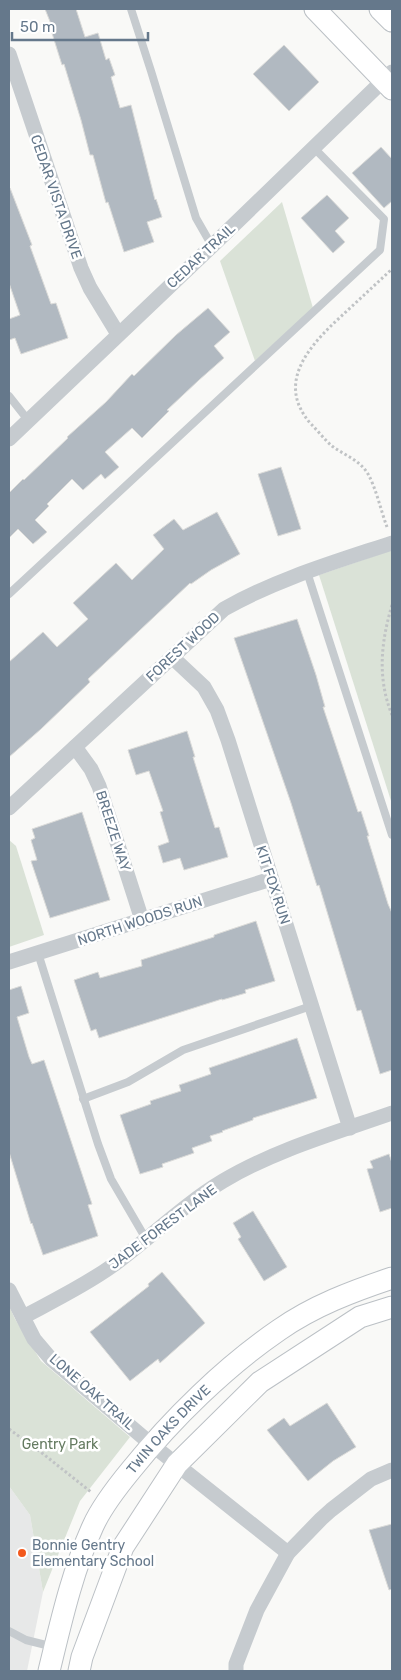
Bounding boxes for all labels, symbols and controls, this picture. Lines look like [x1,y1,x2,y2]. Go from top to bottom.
scale bar [12,10,149,42]
text: 50 m [20,18,55,36]
street label: CEDAR VISTA DRIVE [27,133,85,261]
street label: CEDAR TRAIL [163,220,239,292]
street label: FOREST WOOD [143,609,223,685]
street label: BREEZE WAY [92,788,134,874]
street label: KIT FOX RUN [252,844,294,926]
street label: NORTH WOODS RUN [75,893,205,949]
street label: JADE FOREST LANE [106,1181,220,1273]
street label: LONE OAK TRAIL [46,1350,138,1434]
street label: TWIN OAKS DRIVE [123,1381,214,1477]
park label: Gentry Park [22,1436,99,1453]
place label: Bonnie Gentry Elementary School [32,1537,154,1570]
marker: Bonnie Gentry Elementary School [16,1547,28,1559]

